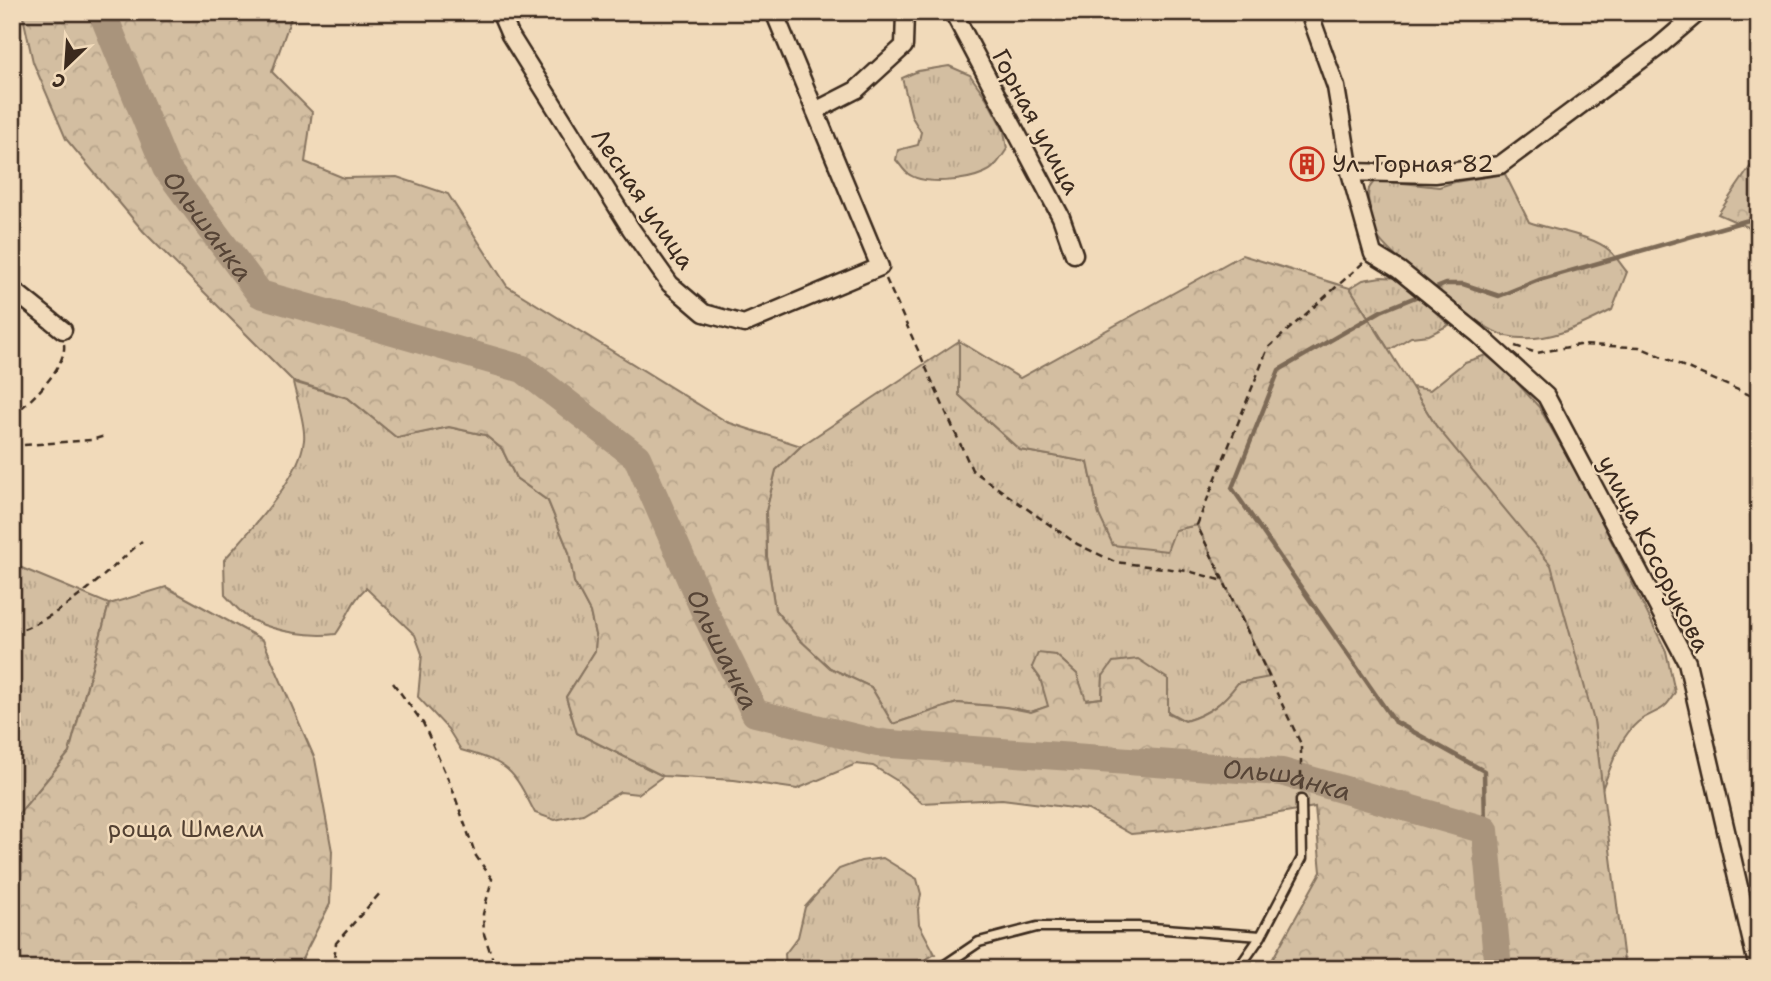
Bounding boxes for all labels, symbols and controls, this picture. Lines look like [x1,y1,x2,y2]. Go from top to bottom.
north arrow [32,32,102,102]
street label: Горная улица [984,44,1088,200]
text: С [48,67,70,95]
street label: Лесная улица [584,122,702,276]
building icon: Ул. Горная 82 [1288,145,1326,183]
place label: Ул. Горная 82 [1332,148,1494,180]
water label: Ольшанка [155,162,262,288]
street label: улица Косорукова [1590,450,1718,658]
water label: Ольшанка [679,583,768,716]
water label: Ольшанка [1221,750,1356,808]
park label: роща Шмели [108,813,264,845]

